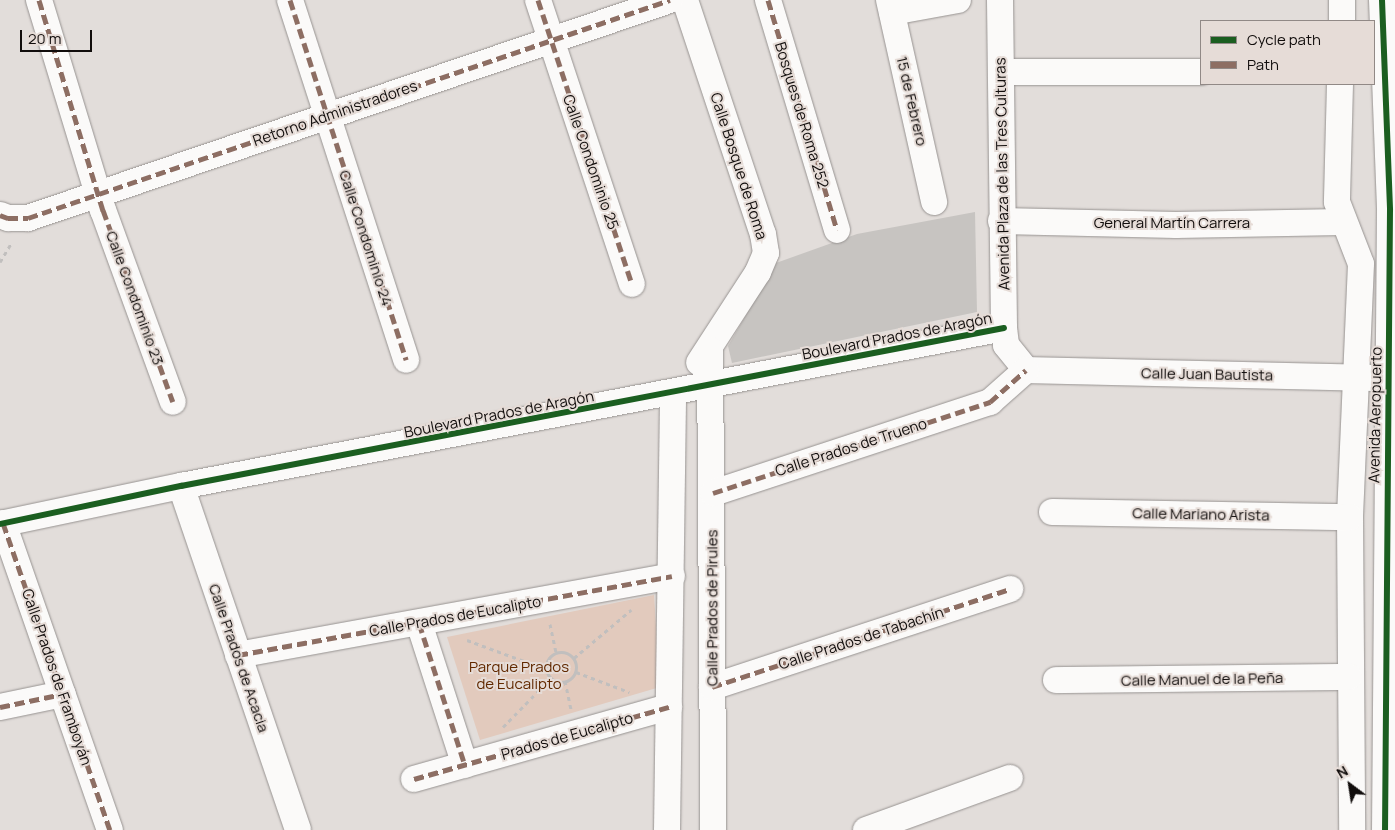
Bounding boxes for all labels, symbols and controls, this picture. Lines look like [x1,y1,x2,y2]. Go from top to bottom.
scale bar [22,20,95,52]
legend [1200,20,1375,85]
text: 20 m [28,28,61,49]
text: Cycle path [1247,29,1321,50]
street label: Bosques de Roma 252 [771,40,833,190]
street label: 15 de Febrero [893,54,931,148]
text: Path [1247,54,1279,75]
street label: Avenida Plaza de las Tres Culturas [991,57,1013,291]
street label: Retorno Administradores [250,76,420,150]
street label: Calle Bosque de Roma [707,90,771,242]
street label: Calle Condominio 25 [559,92,623,232]
street label: Calle Condominio 24 [336,168,396,308]
street label: General Martín Carrera [1094,214,1250,232]
street label: Calle Condominio 23 [102,228,168,368]
street label: Boulevard Prados de Aragón [801,309,993,363]
street label: Avenida Aeropuerto [1365,347,1385,483]
street label: Calle Juan Bautista [1141,364,1273,384]
street label: Boulevard Prados de Aragón [403,387,595,441]
street label: Calle Prados de Trueno [773,414,929,480]
street label: Calle Mariano Arista [1132,504,1270,524]
street label: Calle Prados de Pirules [703,530,721,686]
street label: Calle Prados de Acacia [205,582,273,734]
street label: Calle Prados de Framboyán [18,586,96,768]
street label: Calle Prados de Eucalipto [368,592,542,640]
street label: Calle Prados de Tabachín [776,603,946,673]
park label: Parque Prados de Eucalipto [469,657,569,692]
street label: Calle Manuel de la Peña [1121,669,1283,689]
street label: Prados de Eucalipto [499,709,635,763]
north arrow [1325,760,1375,810]
text: N [1333,761,1351,782]

